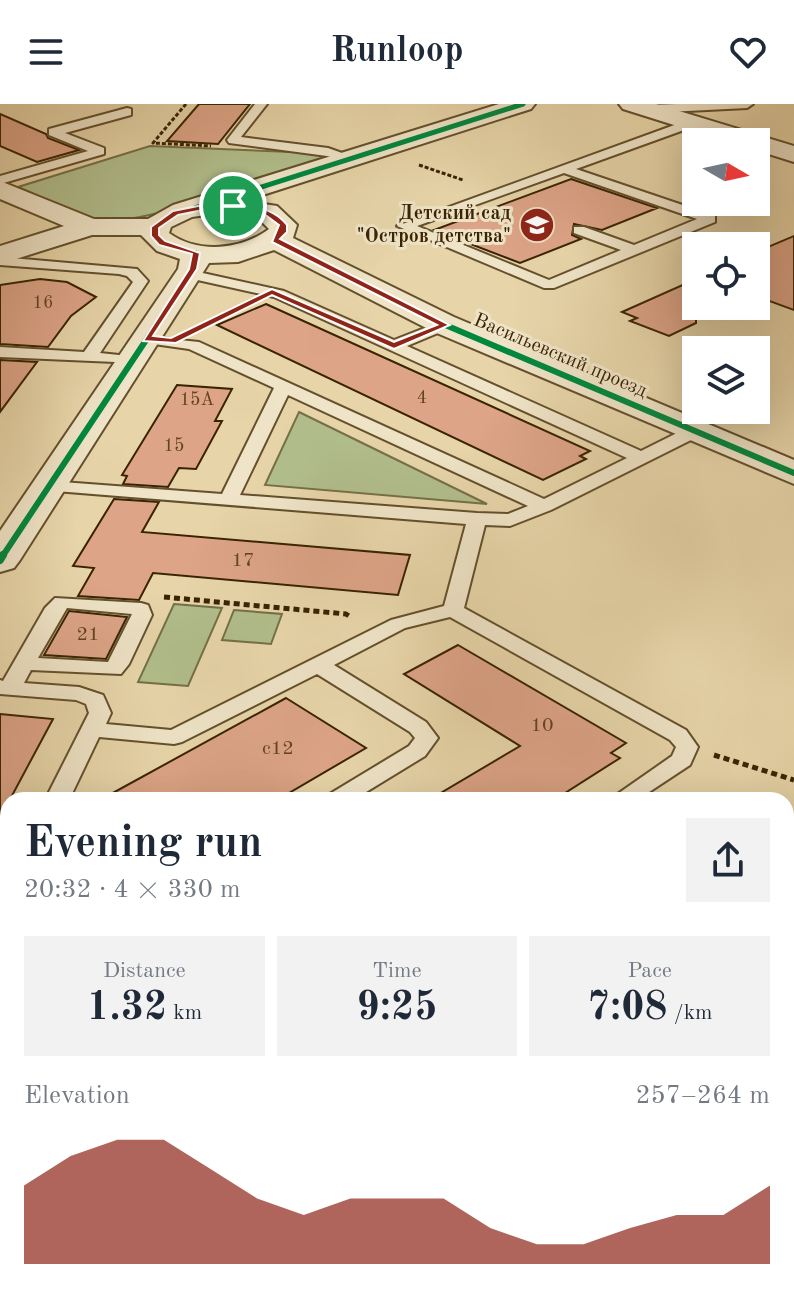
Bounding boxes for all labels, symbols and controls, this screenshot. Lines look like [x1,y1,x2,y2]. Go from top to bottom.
icon: menu [24,30,68,74]
icon: heart [726,30,770,74]
text: Runloop [330,34,464,70]
north arrow [682,128,770,216]
map controls [682,128,770,424]
pin [199,172,267,240]
icon: arrive [211,184,255,228]
place label: Детский сад "Остров детства" [357,204,511,247]
school or university icon: Детский сад "Остров детства" [518,206,556,244]
button: locate [682,232,770,320]
house number: 16 [33,294,53,312]
street label: Васильевский проезд [470,310,650,402]
button: layers [682,336,770,424]
house number: 4 [417,389,427,407]
house number: 15А [180,391,215,409]
house number: 15 [164,437,184,455]
house number: 17 [231,551,255,571]
house number: 21 [76,625,100,645]
house number: 10 [530,716,554,736]
house number: с12 [262,739,294,759]
button: share [686,818,770,902]
text: Evening run [24,822,262,866]
text: 20:32 · 4 × 330 m [24,877,241,903]
text: Distance [103,960,186,982]
text: Time [372,960,422,982]
text: Pace [627,960,672,982]
text: 1.32 [86,989,167,1029]
text: 9:25 [357,989,437,1029]
text: 7:08 [587,989,668,1029]
text: km [167,1002,202,1024]
text: /km [668,1002,713,1024]
text: Elevation [24,1083,130,1109]
text: 257–264 m [635,1083,770,1109]

